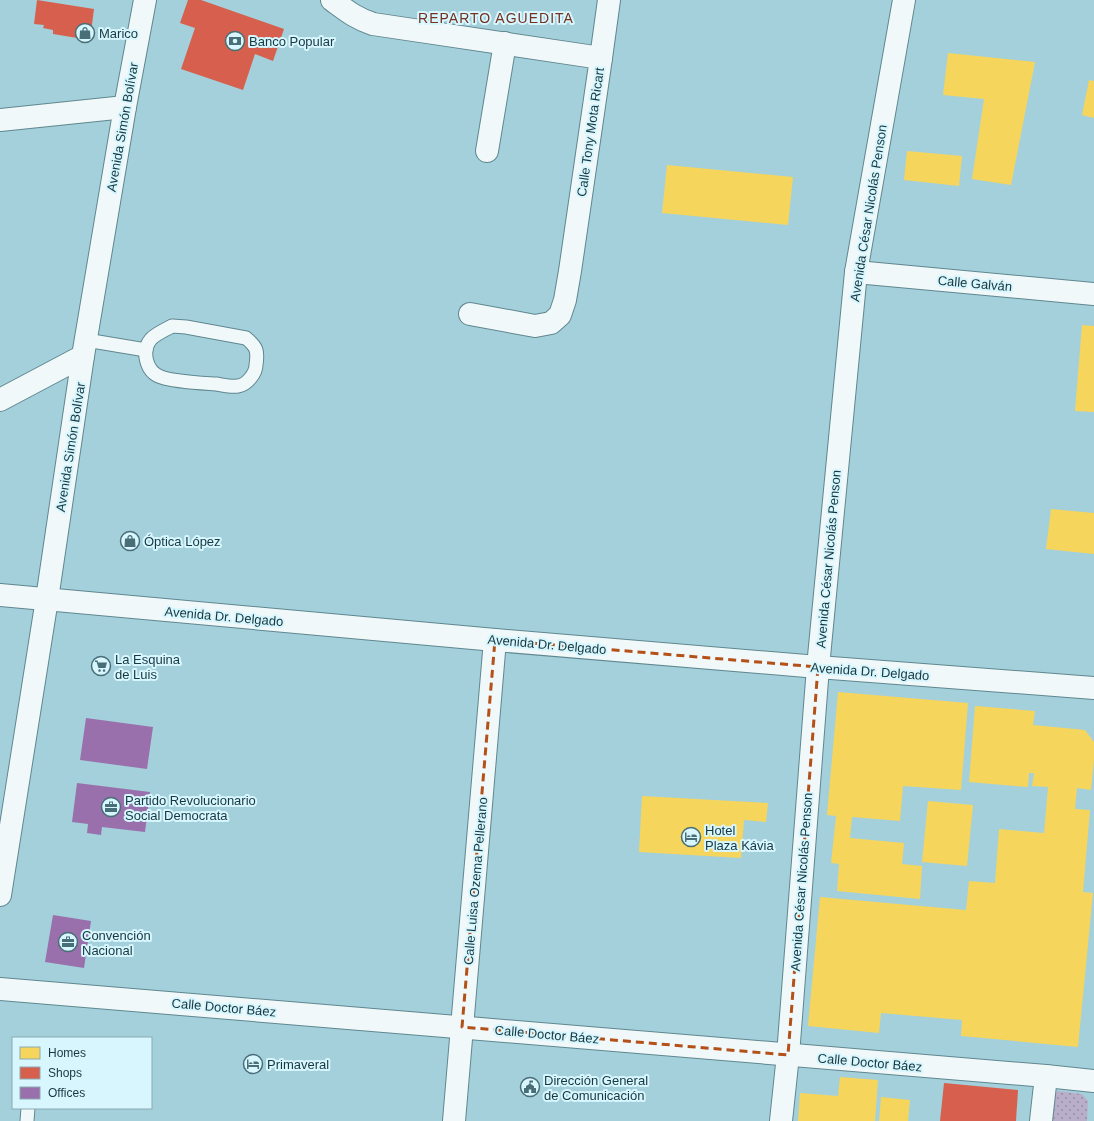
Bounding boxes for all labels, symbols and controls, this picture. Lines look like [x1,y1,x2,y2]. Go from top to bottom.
district label: REPARTO AGUEDITA [418,10,574,26]
shop icon: Marico [74,22,96,44]
place label: Marico [99,26,138,41]
bank icon: Banco Popular [224,30,246,52]
place label: Banco Popular [249,34,335,49]
street label: Avenida Simón Bolívar [104,60,141,193]
street label: Calle Tony Mota Ricart [574,66,607,198]
street label: Avenida César Nicolás Penson [847,124,890,303]
street label: Calle Galván [937,273,1013,294]
street label: Avenida Simón Bolívar [53,380,88,513]
street label: Avenida César Nicolás Penson [813,469,844,649]
shop icon: Óptica López [119,530,141,552]
place label: Óptica López [144,534,221,549]
street label: Avenida Dr. Delgado [164,604,284,629]
street label: Avenida Dr. Delgado [487,632,607,657]
place label: La Esquina de Luis [115,652,181,682]
supermarket icon: La Esquina de Luis [90,655,112,677]
street label: Avenida Dr. Delgado [810,660,930,683]
street label: Avenida César Nicolás Penson [788,792,815,972]
place label: Partido Revolucionario Social Democrata [125,793,256,823]
office icon: Partido Revolucionario Social Democrata [100,796,122,818]
street label: Calle Luisa Ozema Pellerano [461,797,490,966]
place label: Hotel Plaza Kávia [705,823,774,853]
hotel icon: Hotel Plaza Kávia [680,826,702,848]
place label: Convención Nacional [82,928,151,958]
office icon: Convención Nacional [57,931,79,953]
street label: Calle Doctor Báez [171,995,277,1020]
street label: Calle Doctor Báez [494,1022,600,1047]
legend [12,1037,152,1109]
text: Homes [48,1046,86,1060]
street label: Calle Doctor Báez [817,1050,923,1075]
hotel icon: Primaveral [242,1053,264,1075]
place label: Primaveral [267,1057,329,1072]
text: Shops [48,1066,82,1080]
place label: Dirección General de Comunicación [544,1073,648,1103]
public building icon: Dirección General de Comunicación [519,1076,541,1098]
text: Offices [48,1086,85,1100]

